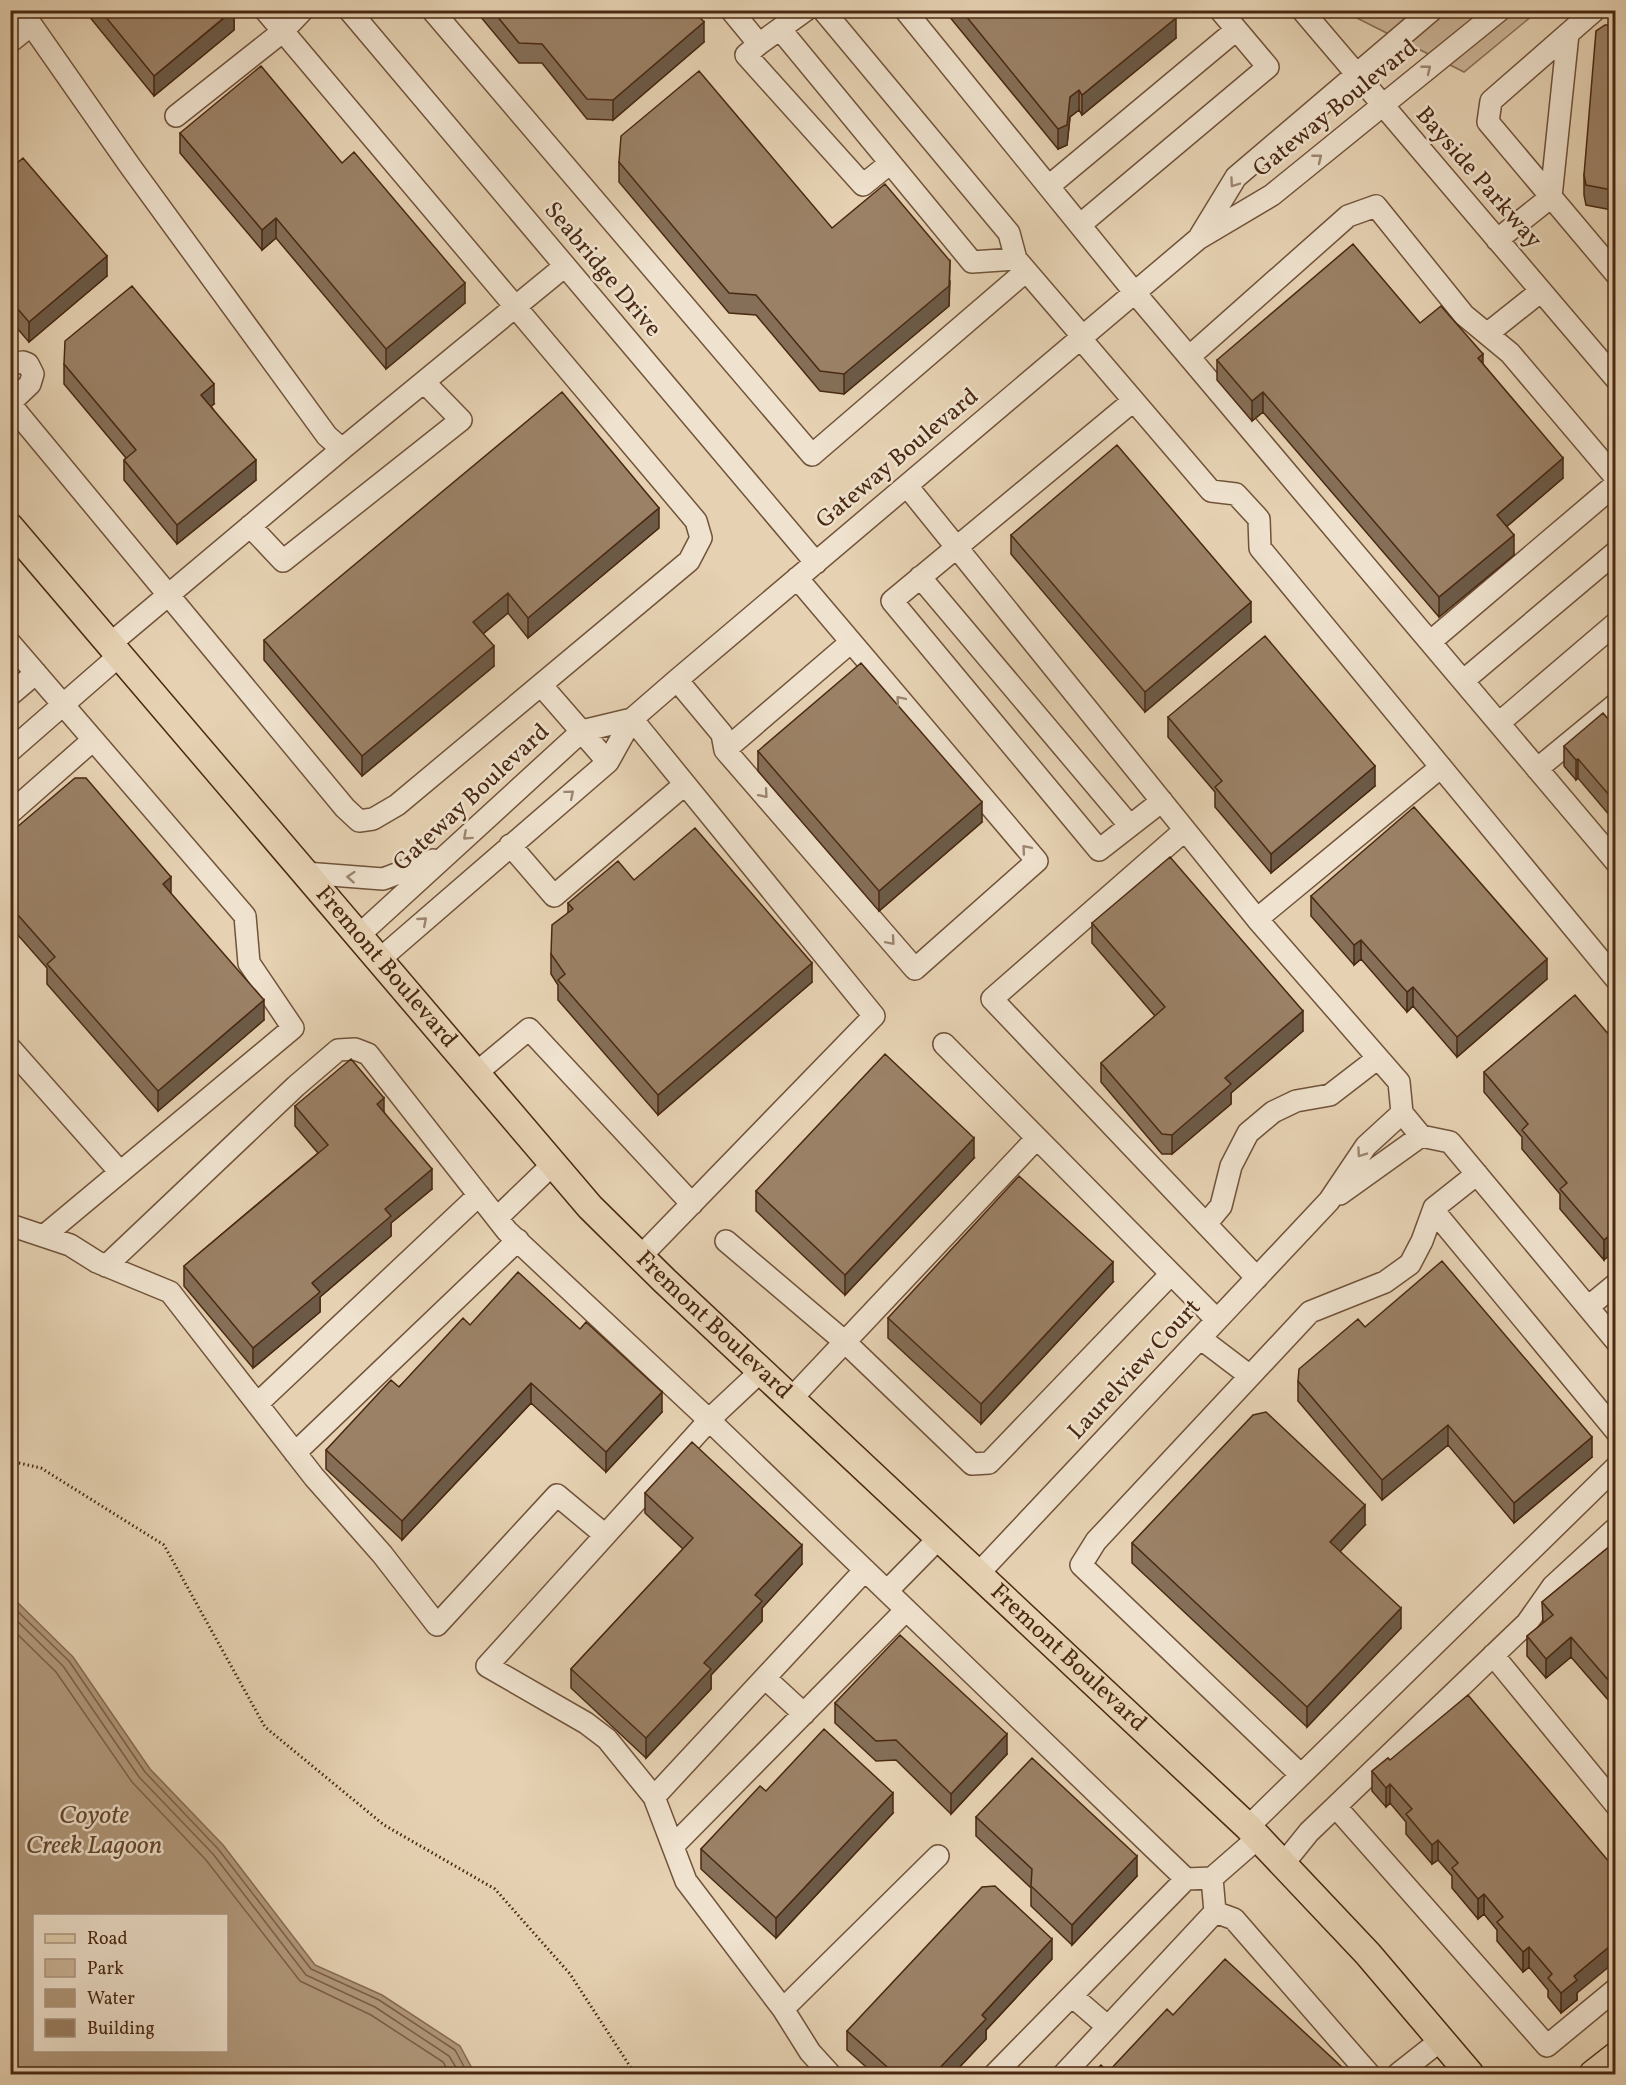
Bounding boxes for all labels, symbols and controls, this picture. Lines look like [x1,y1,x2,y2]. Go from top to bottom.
street label: Gateway Boulevard [1246,32,1426,186]
one-way arrow [1421,65,1432,76]
street label: Bayside Parkway [1407,100,1549,256]
one-way arrow [1311,154,1322,165]
one-way arrow [1230,176,1241,187]
street label: Seabridge Drive [535,195,669,345]
street label: Gateway Boulevard [809,381,987,537]
one-way arrow [896,696,907,707]
street label: Gateway Boulevard [386,716,558,880]
one-way arrow [756,787,767,798]
one-way arrow [563,790,574,801]
one-way arrow [463,829,474,840]
one-way arrow [1022,845,1033,856]
one-way arrow [347,870,356,883]
street label: Fremont Boulevard [307,879,465,1056]
one-way arrow [416,917,427,928]
one-way arrow [884,935,895,945]
one-way arrow [1357,1147,1368,1158]
street label: Fremont Boulevard [627,1244,799,1408]
street label: Laurelview Court [1061,1292,1209,1448]
street label: Fremont Boulevard [982,1576,1154,1740]
water label: Coyote Creek Lagoon [26,1798,162,1864]
legend [33,1914,228,2052]
text: Road [87,1927,128,1952]
text: Park [87,1957,124,1982]
text: Water [87,1987,135,2012]
text: Building [87,2017,155,2042]

